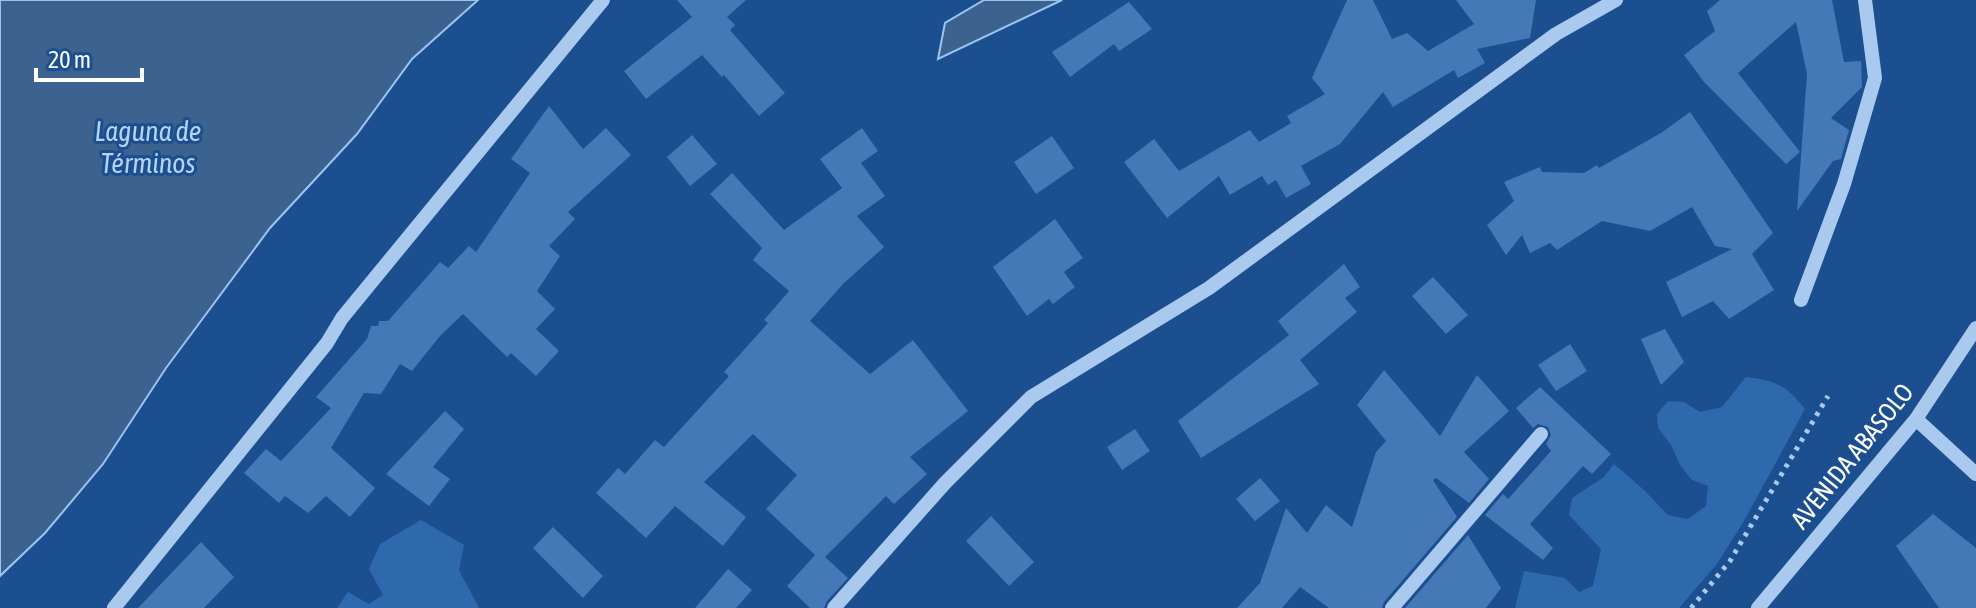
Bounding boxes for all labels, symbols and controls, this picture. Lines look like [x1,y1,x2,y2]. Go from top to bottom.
scale bar [36,32,142,82]
text: 20 m [48,46,91,73]
water label: Laguna de Términos [95,115,202,179]
street label: AVENIDA ABASOLO [1784,378,1920,534]

